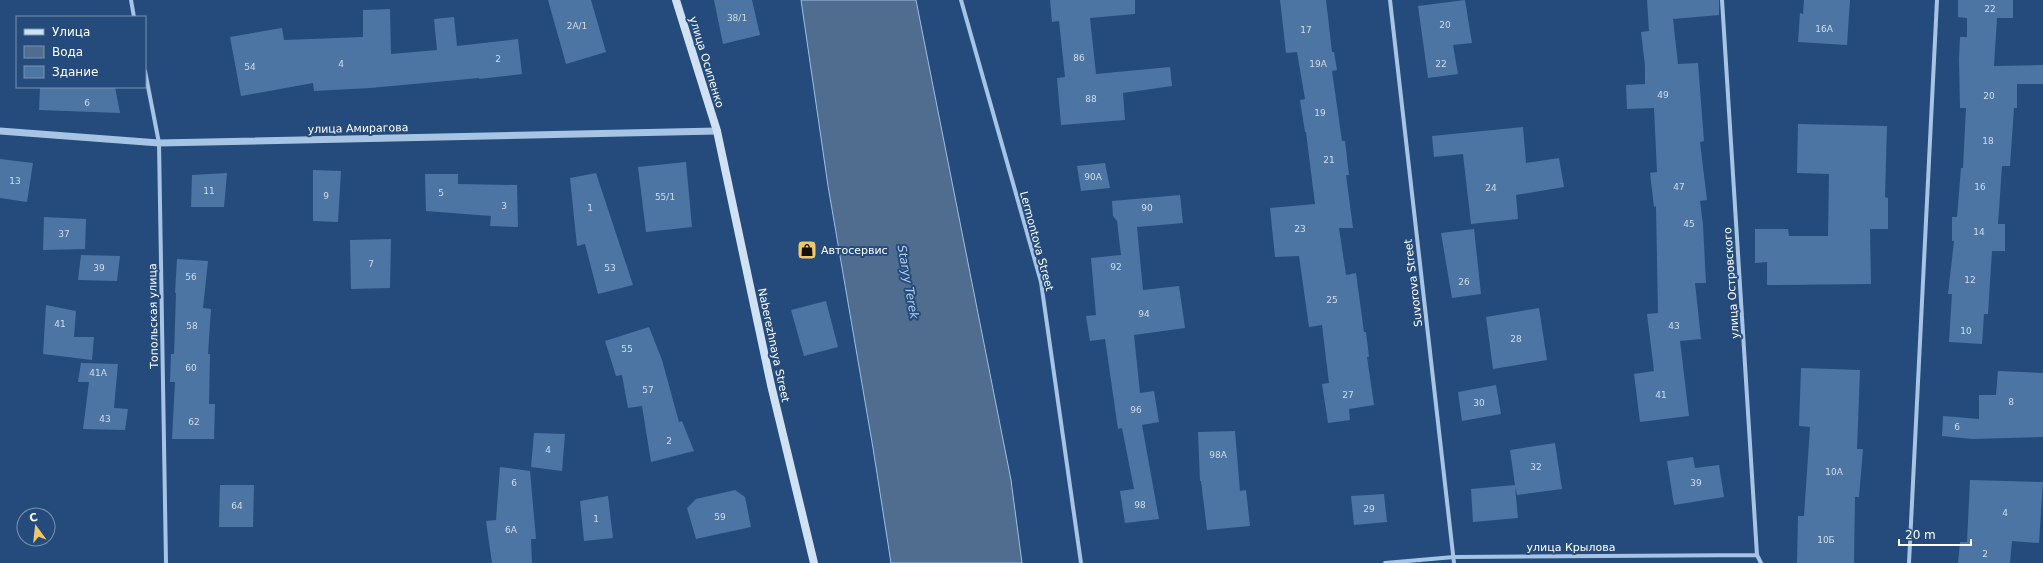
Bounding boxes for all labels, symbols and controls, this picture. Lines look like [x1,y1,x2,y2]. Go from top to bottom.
house number: 22 [1984,4,1996,14]
house number: 38/1 [727,13,747,23]
street label: улица Осипенко [686,15,727,110]
legend [16,16,146,88]
house number: 20 [1439,20,1451,30]
house number: 2А/1 [567,21,587,31]
house number: 16А [1815,24,1834,34]
text: Улица [52,25,90,39]
house number: 17 [1300,25,1312,35]
text: Вода [52,45,83,59]
house number: 86 [1073,53,1085,63]
house number: 2 [495,54,501,64]
house number: 4 [338,59,344,69]
house number: 19А [1309,59,1328,69]
house number: 22 [1435,59,1447,69]
house number: 54 [244,62,256,72]
text: Здание [52,65,98,79]
house number: 49 [1657,90,1669,100]
house number: 20 [1983,91,1995,101]
house number: 88 [1085,94,1097,104]
house number: 6 [84,98,90,108]
house number: 19 [1314,108,1326,118]
street label: улица Амирагова [307,121,409,136]
house number: 18 [1982,136,1994,146]
house number: 21 [1323,155,1335,165]
house number: 90А [1084,172,1103,182]
house number: 13 [9,176,21,186]
house number: 47 [1673,182,1685,192]
house number: 16 [1974,182,1986,192]
house number: 24 [1485,183,1497,193]
house number: 11 [203,186,215,196]
house number: 5 [438,188,444,198]
street label: Lermontova Street [1017,190,1056,293]
house number: 9 [323,191,329,201]
house number: 55/1 [655,192,675,202]
house number: 3 [501,201,507,211]
house number: 1 [587,203,593,213]
house number: 90 [1141,203,1153,213]
house number: 45 [1683,219,1695,229]
house number: 23 [1294,224,1306,234]
street label: улица Островского [1721,227,1742,339]
house number: 14 [1973,227,1985,237]
house number: 37 [58,229,70,239]
street label: Suvorova Street [1402,238,1425,328]
shop icon: Автосервис [796,239,818,261]
place label: Автосервис [821,244,888,257]
water label: Staryy Terek [895,244,922,321]
house number: 7 [368,259,374,269]
house number: 92 [1110,262,1122,272]
house number: 39 [93,263,105,273]
street label: Топольская улица [146,263,161,370]
house number: 53 [604,263,616,273]
house number: 56 [185,272,197,282]
house number: 12 [1964,275,1976,285]
house number: 26 [1458,277,1470,287]
street label: Naberezhnaya Street [755,287,792,404]
house number: 25 [1326,295,1338,305]
house number: 94 [1138,309,1150,319]
house number: 41 [54,319,66,329]
house number: 58 [186,321,198,331]
house number: 43 [1668,321,1680,331]
house number: 10 [1960,326,1972,336]
house number: 28 [1510,334,1522,344]
house number: 55 [621,344,633,354]
house number: 60 [185,363,197,373]
house number: 41А [89,368,108,378]
house number: 57 [642,385,654,395]
house number: 27 [1342,390,1354,400]
house number: 41 [1655,390,1667,400]
house number: 8 [2008,397,2014,407]
house number: 30 [1473,398,1485,408]
house number: 96 [1130,405,1142,415]
house number: 43 [99,414,111,424]
house number: 62 [188,417,200,427]
house number: 6 [1954,422,1960,432]
house number: 2 [666,436,672,446]
house number: 4 [545,445,551,455]
house number: 98А [1209,450,1228,460]
house number: 32 [1530,462,1542,472]
house number: 10А [1825,467,1844,477]
house number: 6 [511,478,517,488]
house number: 39 [1690,478,1702,488]
house number: 98 [1134,500,1146,510]
house number: 64 [231,501,243,511]
house number: 29 [1363,504,1375,514]
north arrow [16,507,56,547]
house number: 4 [2002,508,2008,518]
text: С [28,510,39,525]
house number: 59 [714,512,726,522]
house number: 1 [593,514,599,524]
scale bar [1899,521,1971,547]
house number: 6А [505,525,518,535]
text: 20 m [1905,528,1936,542]
house number: 10Б [1817,535,1835,545]
street label: улица Крылова [1527,541,1615,554]
house number: 2 [1982,549,1988,559]

